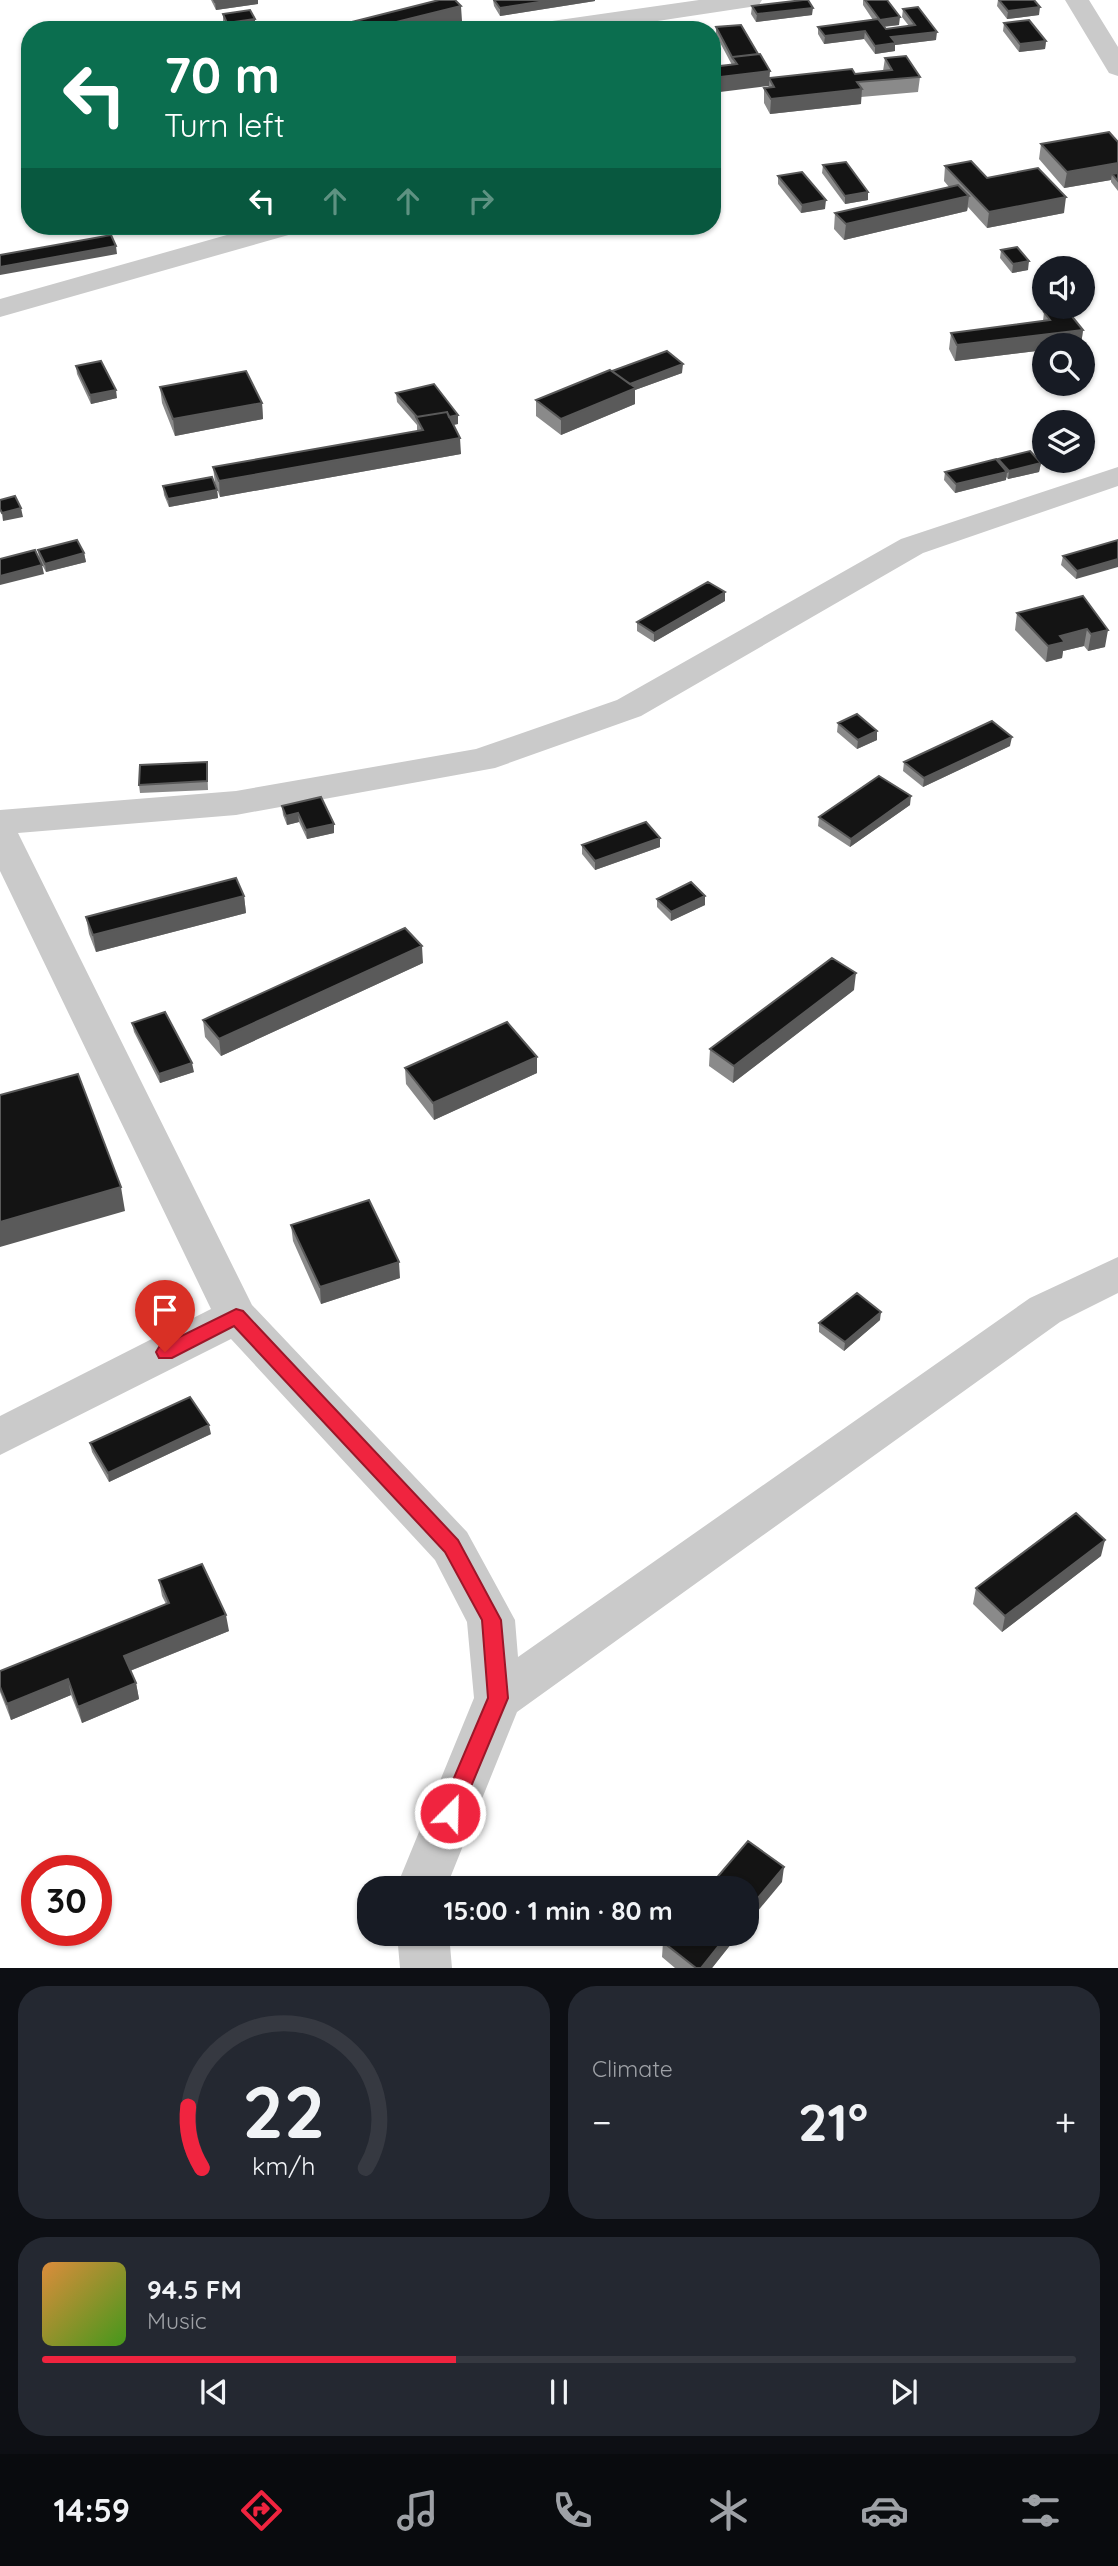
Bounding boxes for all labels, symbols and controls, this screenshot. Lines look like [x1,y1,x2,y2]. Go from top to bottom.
text: 70 m [164,44,280,105]
icon: left [49,49,140,140]
text: Turn left [164,105,285,145]
icon: left [243,182,281,220]
icon: ahead [316,182,354,220]
icon: ahead [389,182,427,220]
icon: right [462,182,500,220]
map controls [1032,256,1095,473]
button: sound [1032,256,1095,319]
button: search [1032,333,1095,396]
button: layers [1032,410,1095,473]
pin [135,1280,195,1352]
icon: arrive [146,1291,184,1329]
position arrow [413,1776,487,1850]
speed limit sign: 30 [21,1855,112,1946]
text: 15:00 · 1 min · 80 m [443,1894,673,1927]
text: Climate [592,2054,673,2083]
text: 22 [243,2066,325,2157]
text: 21° [798,2089,868,2154]
text: − [592,2098,612,2146]
text: + [1055,2098,1076,2146]
text: km/h [252,2150,316,2181]
text: 94.5 FM [147,2273,242,2306]
text: Music [147,2306,207,2335]
icon: previous [195,2373,233,2411]
icon: pause [540,2373,578,2411]
icon: next [885,2373,923,2411]
icon: directions [237,2486,286,2535]
icon: music [393,2486,442,2535]
icon: phone [548,2486,597,2535]
icon: climate [704,2486,753,2535]
icon: car [860,2486,909,2535]
icon: filters [1016,2486,1065,2535]
text: 14:59 [53,2490,130,2530]

